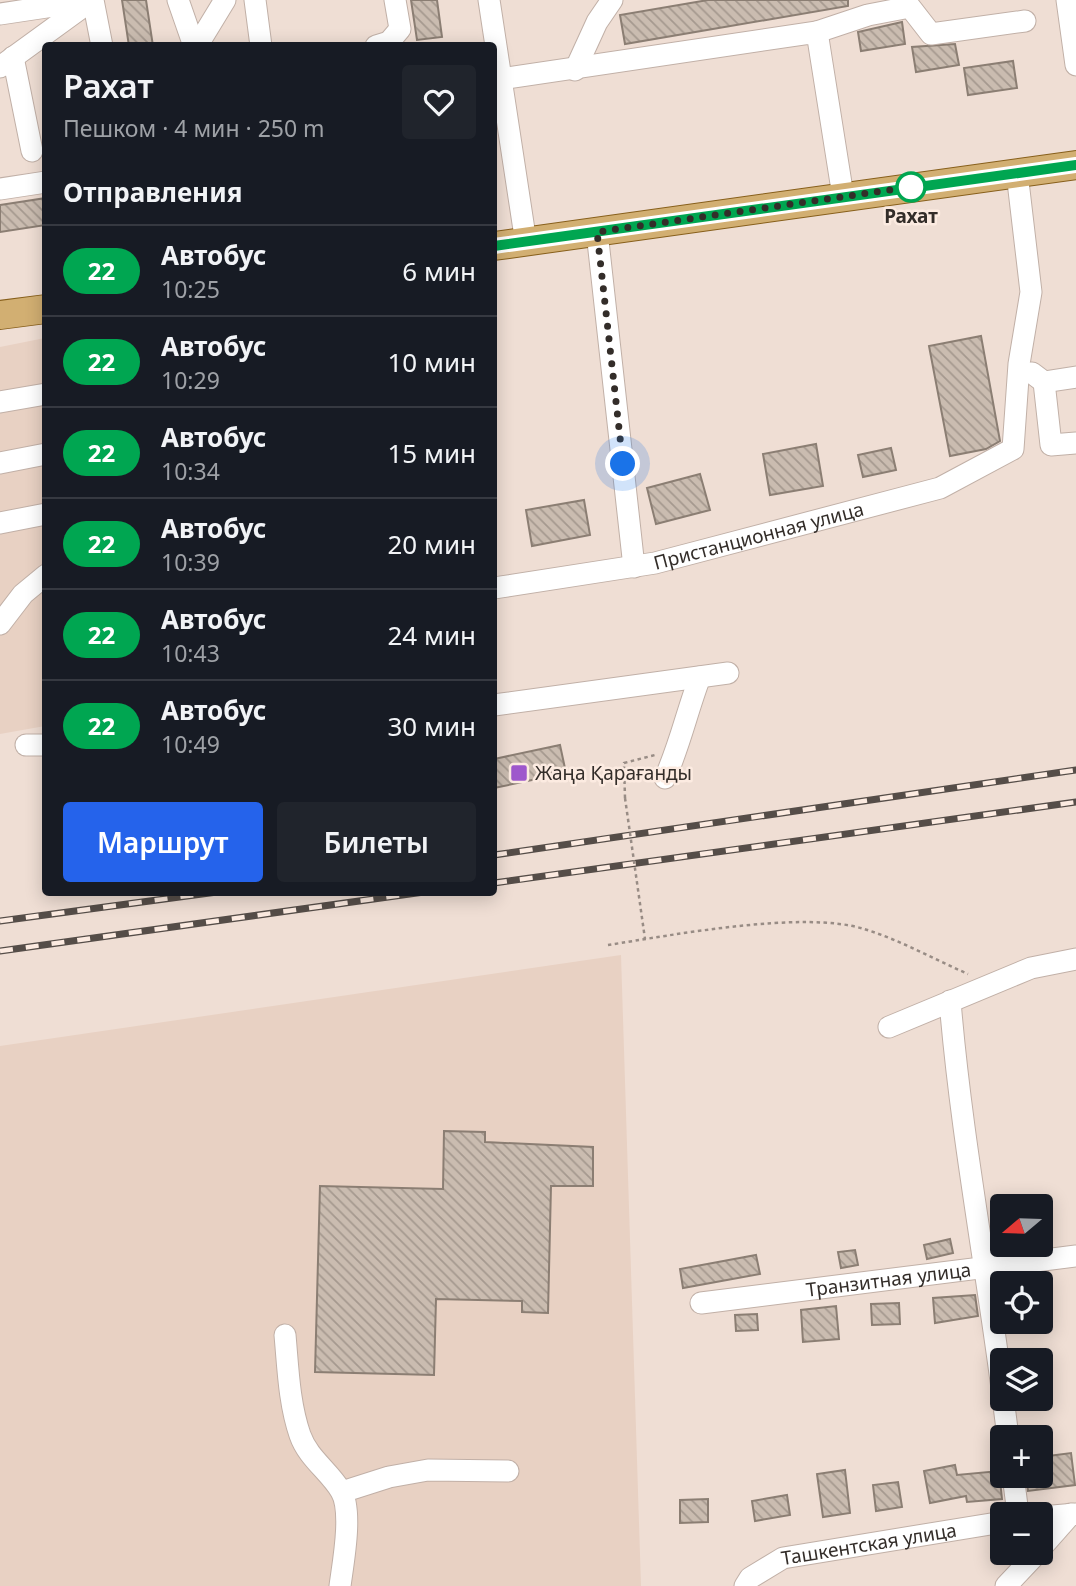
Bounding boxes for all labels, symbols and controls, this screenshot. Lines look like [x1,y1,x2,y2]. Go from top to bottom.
text: Рахат [63,63,154,108]
button: heart [402,65,476,139]
text: Пешком · 4 мин · 250 m [63,112,325,144]
marker: Рахат [896,172,926,202]
text: Отправления [63,174,242,210]
place label: Рахат [884,203,938,229]
text: Автобус [161,237,266,273]
text: 6 мин [402,253,476,289]
text: 22 [88,254,115,287]
text: 10:25 [161,273,220,305]
text: Автобус [161,328,266,364]
text: 10 мин [387,344,476,380]
text: 22 [88,345,115,378]
text: 10:29 [161,364,220,396]
text: Автобус [161,419,266,455]
text: 15 мин [387,435,476,471]
text: 22 [88,436,115,469]
your location [605,446,640,481]
text: 10:34 [161,455,220,487]
street label: Пристанционная улица [651,496,866,576]
text: Автобус [161,510,266,546]
text: 20 мин [387,526,476,562]
text: 22 [88,527,115,560]
text: 10:39 [161,546,220,578]
text: Автобус [161,601,266,637]
text: 24 мин [387,617,476,653]
text: 22 [88,618,115,651]
text: 10:43 [161,637,220,669]
text: Автобус [161,692,266,728]
text: 30 мин [387,708,476,744]
text: 22 [88,709,115,742]
text: 10:49 [161,728,220,760]
place label: Жаңа Қарағанды [535,760,692,786]
marker: Жаңа Қарағанды [509,763,529,783]
button: Маршрут [63,802,263,882]
button: Билеты [277,802,476,882]
north arrow [990,1194,1054,1256]
map controls [990,1194,1053,1565]
street label: Транзитная улица [805,1256,972,1303]
button: locate [990,1271,1053,1334]
button: layers [990,1348,1053,1411]
button: + [990,1425,1053,1488]
button: − [990,1502,1053,1565]
street label: Ташкентская улица [779,1517,958,1571]

